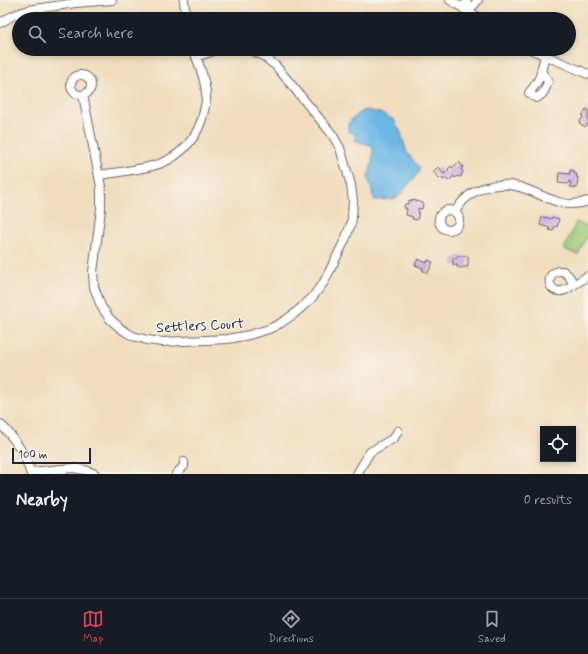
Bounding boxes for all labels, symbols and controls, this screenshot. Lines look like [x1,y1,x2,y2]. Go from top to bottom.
search box [12,12,576,56]
icon: search [26,23,48,45]
text: Search here [58,24,134,44]
street label: Settlers Court [156,315,245,337]
map controls [540,426,576,462]
button: locate [540,426,576,462]
scale bar [12,446,91,465]
text: 100 m [18,448,48,462]
text: Nearby [16,489,68,511]
text: 0 results [524,492,572,509]
tab: Map [82,608,104,646]
tab: Directions [268,608,314,646]
tab: Saved [478,608,506,646]

